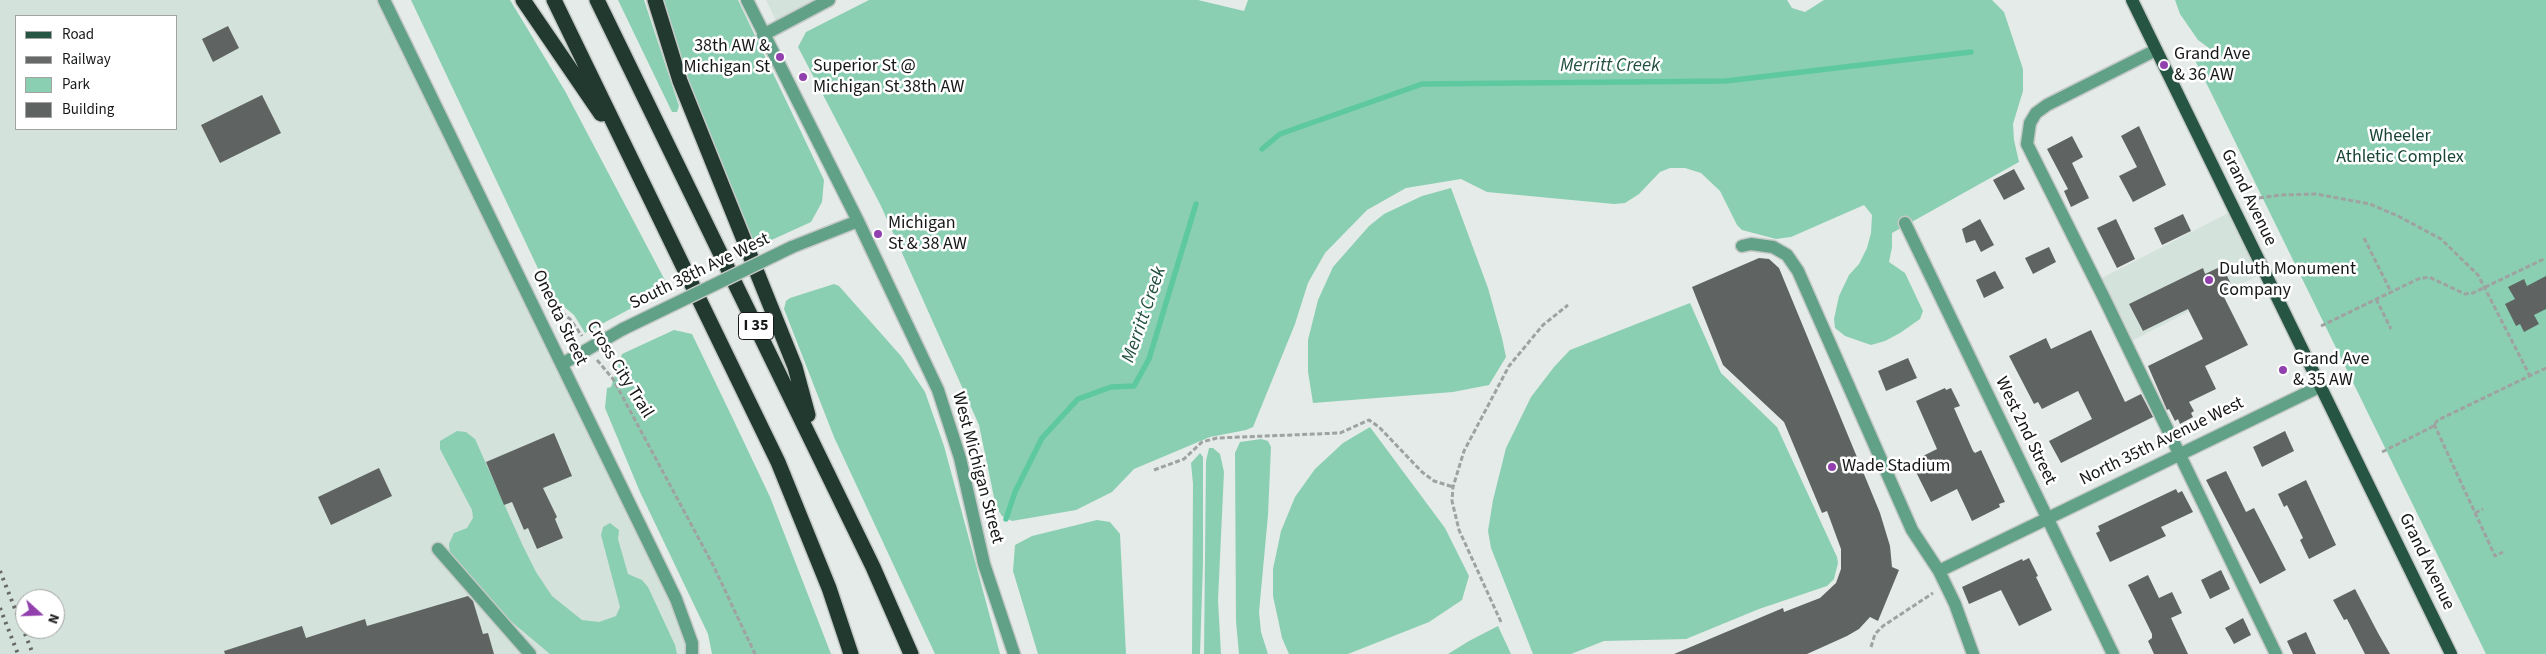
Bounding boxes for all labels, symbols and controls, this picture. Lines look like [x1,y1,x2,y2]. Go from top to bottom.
legend [15,15,178,130]
text: Road [62,24,94,45]
place label: 38th AW & Michigan St [683,36,770,78]
place label: Grand Ave & 36 AW [2174,44,2250,86]
text: Railway [62,49,111,70]
marker: 38th AW & Michigan St [774,51,786,63]
place label: Superior St @ Michigan St 38th AW [813,56,964,98]
water label: Merritt Creek [1560,56,1660,78]
marker: Grand Ave & 36 AW [2158,59,2170,71]
marker: Superior St @ Michigan St 38th AW [797,71,809,83]
text: Park [62,74,90,95]
text: Building [62,99,114,120]
park label: Wheeler Athletic Complex [2336,126,2464,168]
street label: Grand Avenue [2215,146,2281,250]
place label: Michigan St & 38 AW [888,213,967,255]
marker: Michigan St & 38 AW [872,228,884,240]
street label: South 38th Ave West [627,229,773,315]
place label: Duluth Monument Company [2219,259,2356,302]
water label: Merritt Creek [1118,264,1172,366]
street label: Oneota Street [527,267,591,369]
marker: Duluth Monument Company [2203,274,2215,286]
road number: I 35 [738,312,774,340]
street label: Cross City Trail [581,318,657,422]
place label: Grand Ave & 35 AW [2293,349,2369,392]
marker: Grand Ave & 35 AW [2277,364,2289,376]
street label: West 2nd Street [1990,373,2060,489]
street label: West Michigan Street [946,390,1008,546]
street label: North 35th Avenue West [2076,393,2248,491]
place label: Wade Stadium [1842,456,1951,478]
marker: Wade Stadium [1826,461,1838,473]
street label: Grand Avenue [2393,510,2459,614]
north arrow [15,589,65,639]
text: N [42,611,64,627]

